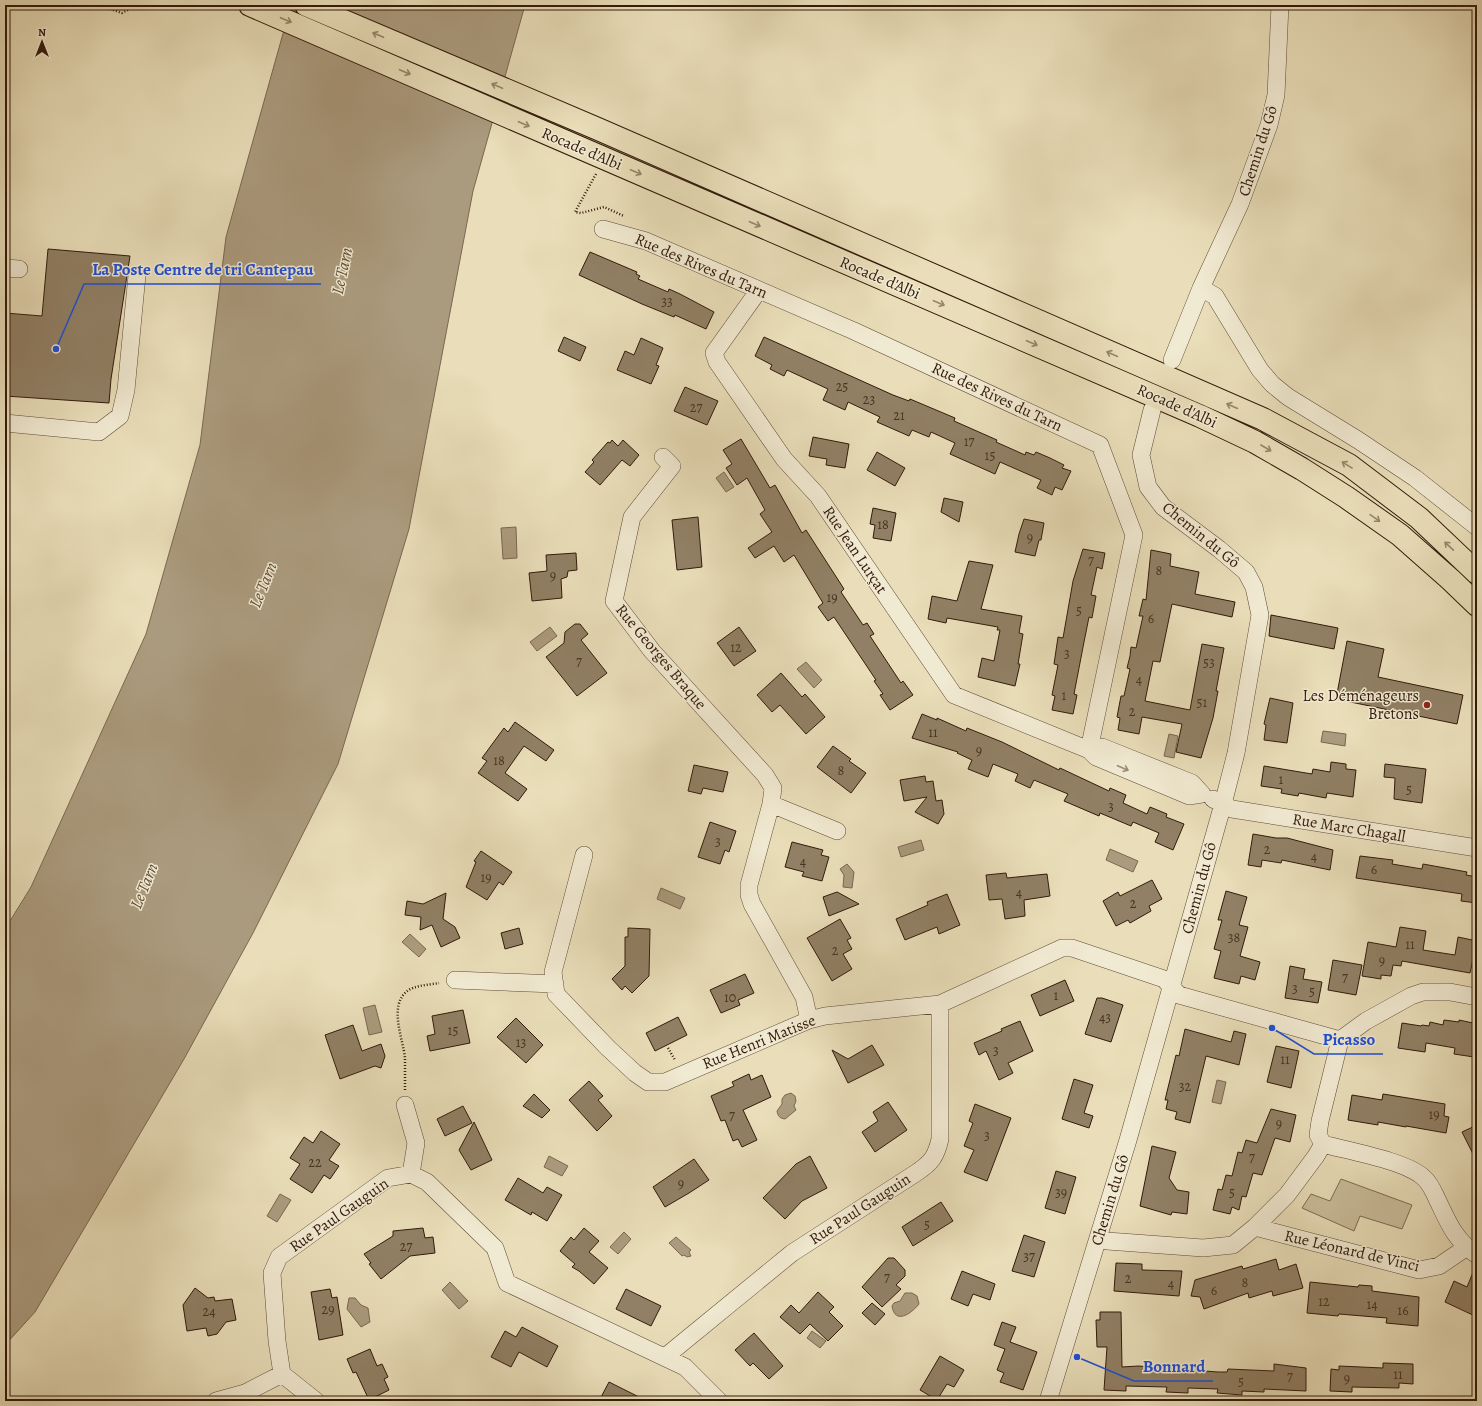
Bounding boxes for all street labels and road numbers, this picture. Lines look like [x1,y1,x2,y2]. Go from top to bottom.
street label: Chemin du Gô [1233,103,1283,199]
street label: Rocade d'Albi [538,122,626,176]
street label: Rue des Rives du Tarn [631,228,771,304]
street label: Rocade d'Albi [836,251,924,305]
street label: Rue des Rives du Tarn [928,357,1066,437]
street label: Rocade d'Albi [1133,379,1221,433]
street label: Chemin du Gô [1157,497,1245,573]
street label: Rue Jean Lurçat [817,502,893,598]
street label: Rue Georges Braque [610,600,712,714]
street label: Rue Marc Chagall [1291,808,1407,848]
street label: Chemin du Gô [1176,840,1222,936]
street label: Rue Henri Matisse [699,1009,819,1075]
street label: Chemin du Gô [1086,1152,1134,1248]
street label: Rue Paul Gauguin [805,1168,915,1250]
street label: Rue Paul Gauguin [285,1172,393,1257]
street label: Rue Léonard de Vinci [1282,1225,1422,1277]

